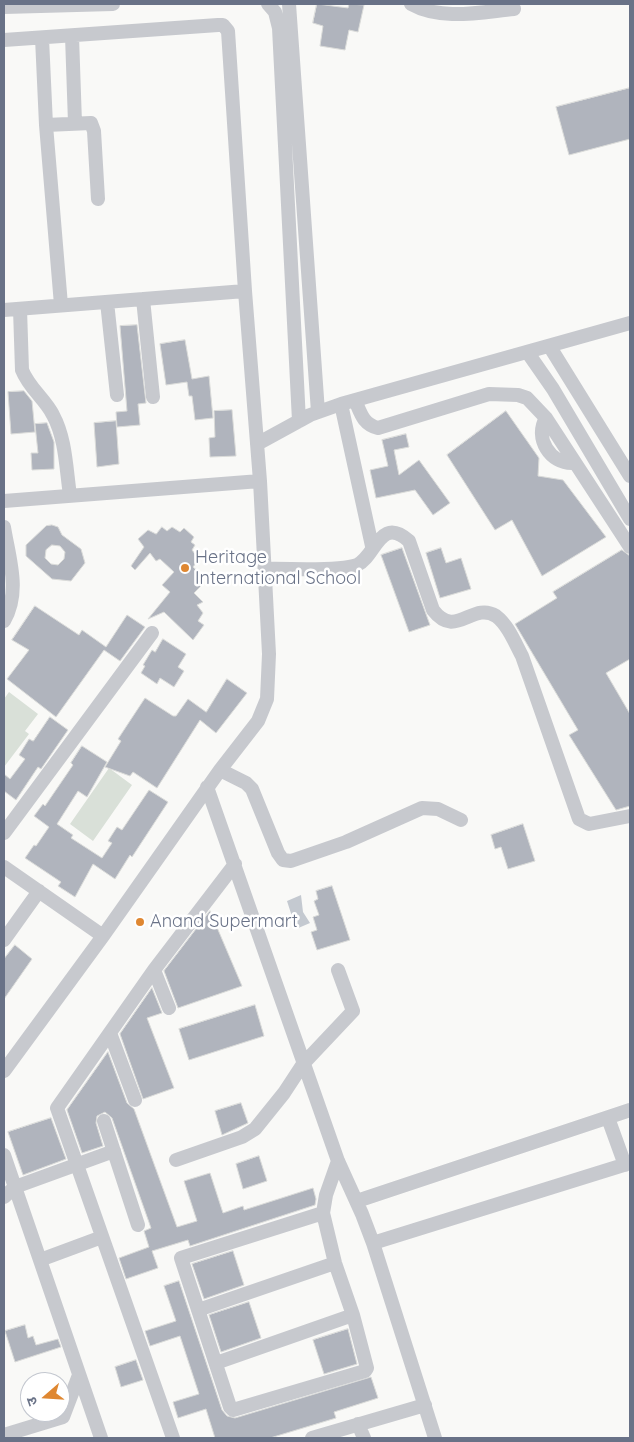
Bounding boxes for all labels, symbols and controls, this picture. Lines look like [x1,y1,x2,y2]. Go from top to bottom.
place label: Heritage International School [195,547,361,590]
marker: Heritage International School [179,562,191,574]
place label: Anand Supermart [150,911,298,933]
marker: Anand Supermart [134,916,146,928]
north arrow [20,1372,70,1422]
text: उ [22,1395,42,1408]

